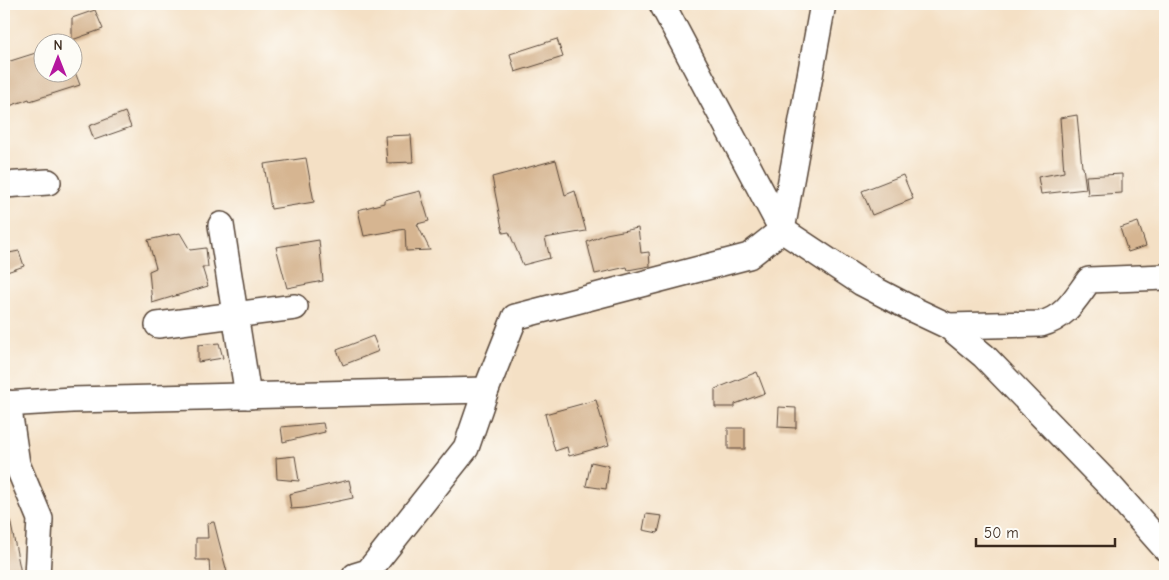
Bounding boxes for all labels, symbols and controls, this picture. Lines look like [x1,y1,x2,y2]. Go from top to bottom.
north arrow [32,32,82,82]
text: N [53,37,63,54]
scale bar [976,515,1115,547]
text: 50 m [984,524,1019,542]

